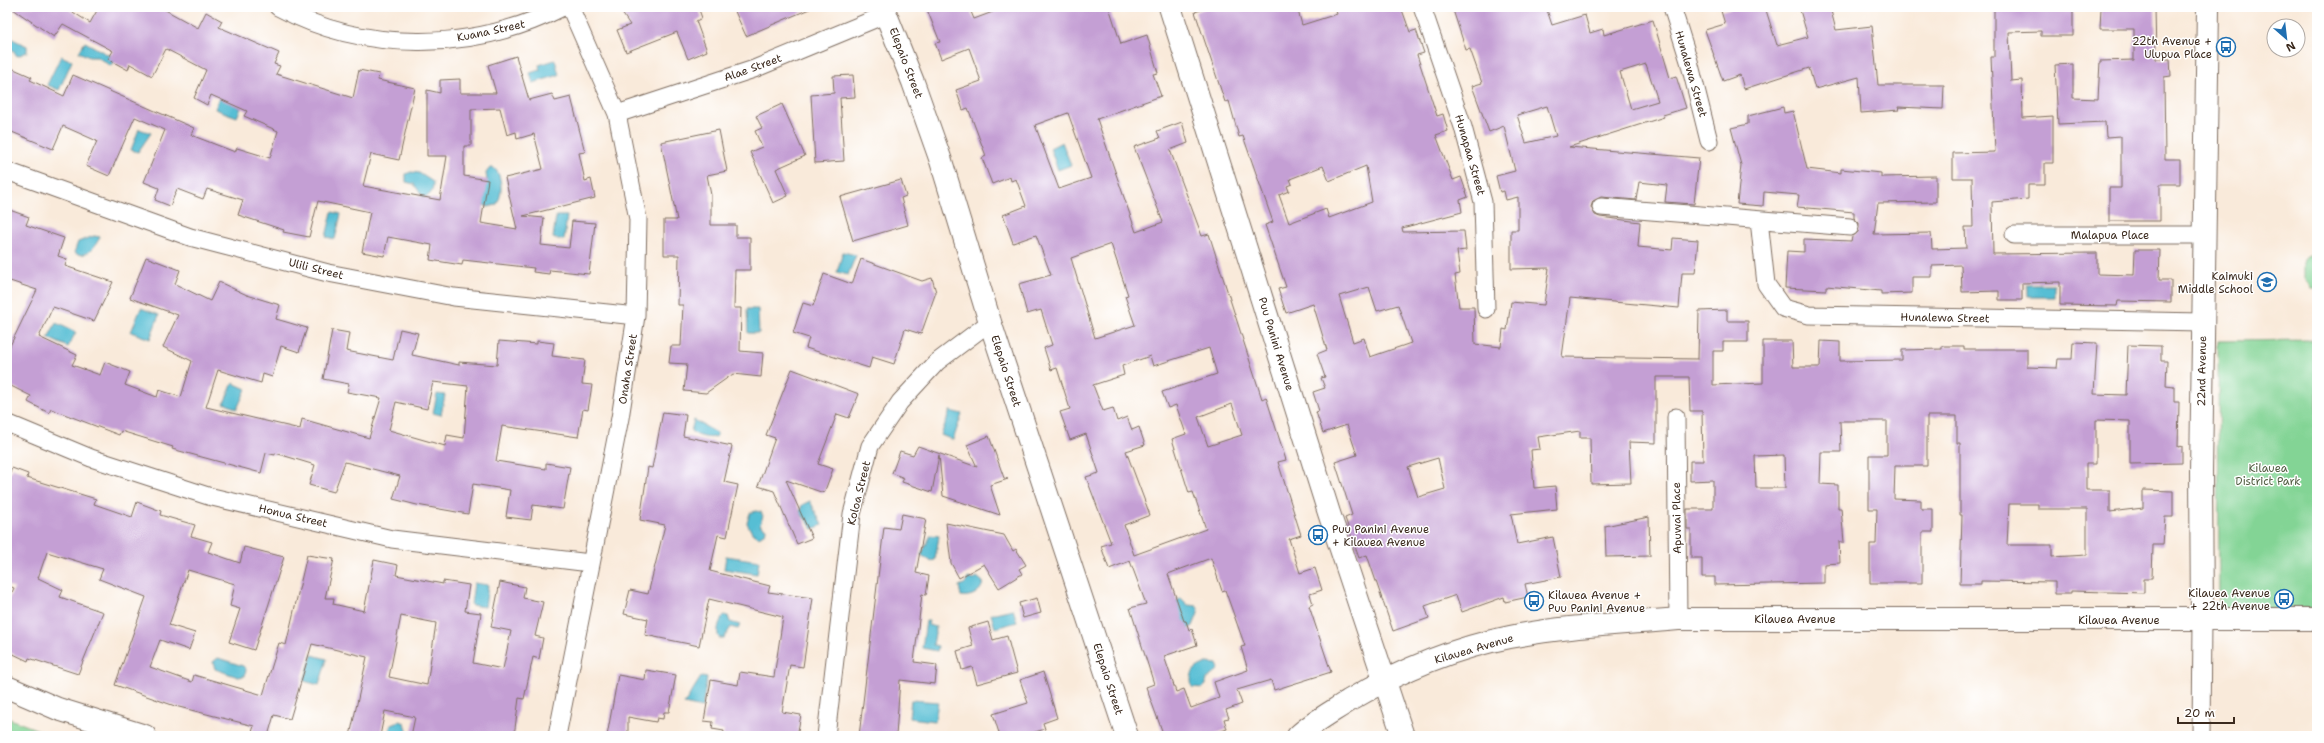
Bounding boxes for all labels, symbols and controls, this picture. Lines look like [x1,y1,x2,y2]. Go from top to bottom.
street label: Kuana Street [456,16,527,46]
north arrow [2266,18,2306,58]
street label: Elepaio Street [886,25,926,101]
street label: Hunalewa Street [1671,29,1711,119]
place label: 22th Avenue + Ulupua Place [2132,34,2212,62]
bus stop icon: 22th Avenue + Ulupua Place [2215,36,2237,58]
text: N [2283,38,2298,55]
street label: Alae Street [722,51,784,85]
street label: Hunapaa Street [1451,113,1489,198]
street label: Malapua Place [2071,228,2149,243]
street label: Ulili Street [287,255,345,283]
place label: Kaimuki Middle School [2178,269,2254,297]
school or university icon: Kaimuki Middle School [2256,271,2278,293]
street label: Puu Panini Avenue [1255,295,1297,393]
street label: Hunalewa Street [1900,310,1990,326]
street label: Onaha Street [615,333,641,405]
street label: Elepaio Street [987,333,1025,409]
street label: 22nd Avenue [2194,336,2210,406]
street label: Koloa Street [844,459,874,527]
park label: Kilauea District Park [2235,461,2301,489]
street label: Apuwai Place [1669,482,1685,554]
street label: Honua Street [257,501,329,531]
place label: Puu Panini Avenue + Kilauea Avenue [1332,522,1429,550]
bus stop icon: Puu Panini Avenue + Kilauea Avenue [1307,524,1329,546]
place label: Kilauea Avenue + 22th Avenue [2188,586,2270,614]
place label: Kilauea Avenue + Puu Panini Avenue [1548,588,1645,616]
bus stop icon: Kilauea Avenue + 22th Avenue [2273,588,2295,610]
bus stop icon: Kilauea Avenue + Puu Panini Avenue [1523,590,1545,612]
street label: Kilauea Avenue [1754,612,1836,627]
street label: Kilauea Avenue [2078,613,2160,628]
street label: Kilauea Avenue [1433,631,1515,667]
street label: Elepaio Street [1089,641,1127,717]
scale bar [2178,699,2234,725]
text: 20 m [2184,705,2215,721]

